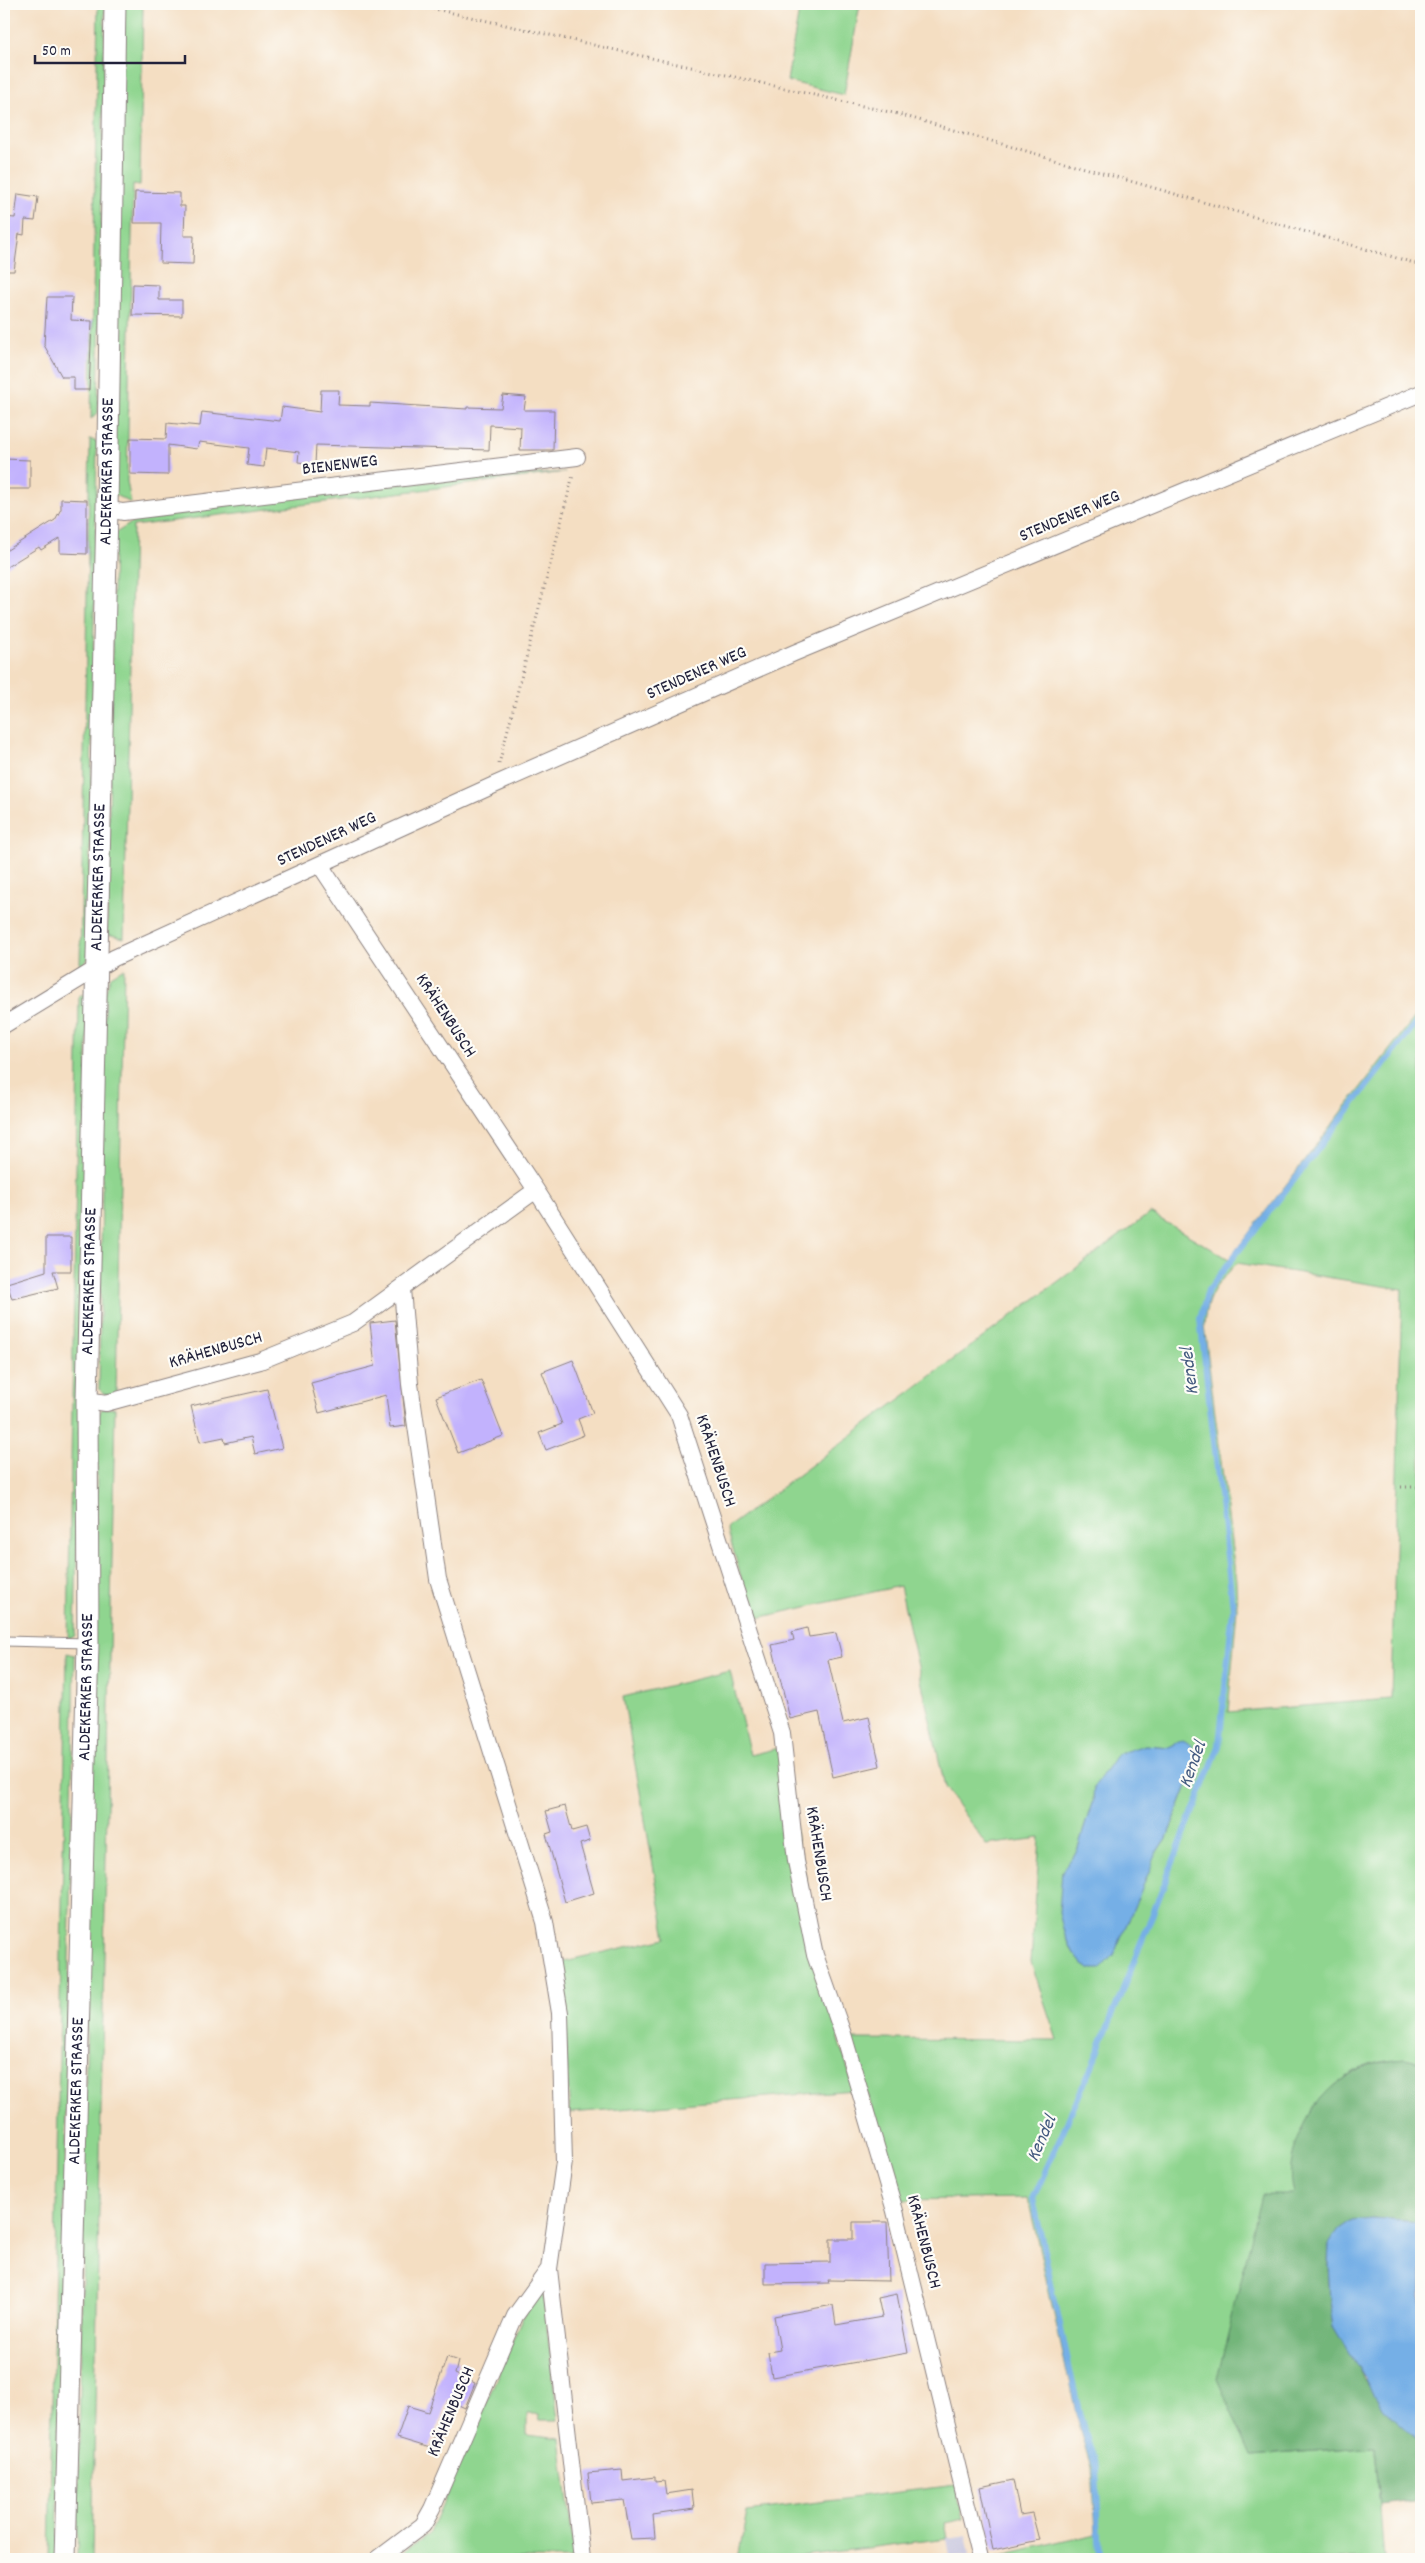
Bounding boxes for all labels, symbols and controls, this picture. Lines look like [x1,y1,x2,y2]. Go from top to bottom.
scale bar [35,32,185,64]
text: 50 m [42,41,71,63]
street label: ALDEKERKER STRASSE [94,398,121,545]
street label: BIENENWEG [301,449,379,483]
street label: STENDENER WEG [1016,485,1124,549]
street label: STENDENER WEG [643,641,751,707]
street label: ALDEKERKER STRASSE [85,804,113,951]
street label: STENDENER WEG [273,806,381,874]
street label: KRÄHENBUSCH [408,969,482,1063]
street label: ALDEKERKER STRASSE [76,1207,104,1355]
street label: KRÄHENBUSCH [166,1326,266,1376]
water label: Kendel [1175,1344,1207,1396]
street label: KRÄHENBUSCH [688,1412,742,1510]
street label: ALDEKERKER STRASSE [73,1614,101,1761]
water label: Kendel [1173,1737,1215,1792]
street label: KRÄHENBUSCH [798,1805,838,1903]
street label: ALDEKERKER STRASSE [62,2017,91,2165]
water label: Kendel [1021,2110,1066,2166]
street label: KRÄHENBUSCH [899,2192,947,2292]
street label: KRÄHENBUSCH [422,2363,482,2461]

